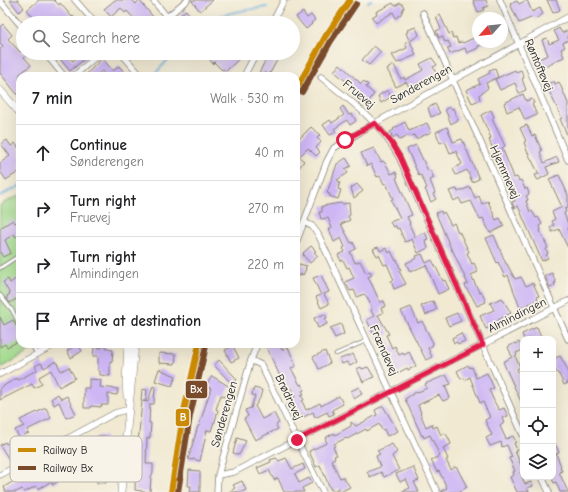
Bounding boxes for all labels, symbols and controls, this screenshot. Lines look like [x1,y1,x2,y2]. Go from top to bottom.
north arrow [472,12,508,48]
search box [16,16,300,60]
icon: search [30,27,52,49]
text: Search here [62,29,140,47]
street label: Røntoftevej [522,37,556,93]
street label: Sønderengen [388,61,454,107]
street label: Fruevej [340,77,378,111]
text: 7 min [32,89,73,108]
text: Walk · 530 m [210,91,284,106]
route start [336,131,354,149]
text: Continue [70,136,127,154]
icon: ahead [32,142,54,164]
street label: Hjemmevej [487,143,523,201]
text: 40 m [255,145,284,160]
text: Sønderengen [70,154,144,169]
text: Turn right [70,192,136,210]
icon: right [32,198,54,220]
text: 270 m [248,201,284,216]
text: Fruevej [70,210,111,225]
text: Turn right [70,248,136,266]
icon: right [32,254,54,276]
text: 220 m [247,257,284,272]
text: Almindingen [70,266,139,281]
street label: Almindingen [485,294,549,336]
icon: arrive [32,310,54,332]
text: Arrive at destination [70,312,201,330]
street label: Frændevej [367,323,401,377]
map controls [520,336,556,480]
button: + [520,336,556,372]
street label: Brødrevej [272,372,306,422]
button: − [520,372,556,408]
street label: Sønderengen [208,379,240,449]
line badge: Bx [185,380,208,399]
text: Bx [190,383,203,396]
line badge: B [175,408,190,427]
button: locate [520,408,556,444]
text: B [180,411,187,424]
route end [288,431,306,449]
legend [10,436,142,482]
text: Railway B [43,444,88,457]
button: layers [520,444,556,480]
text: Railway Bx [43,462,93,475]

